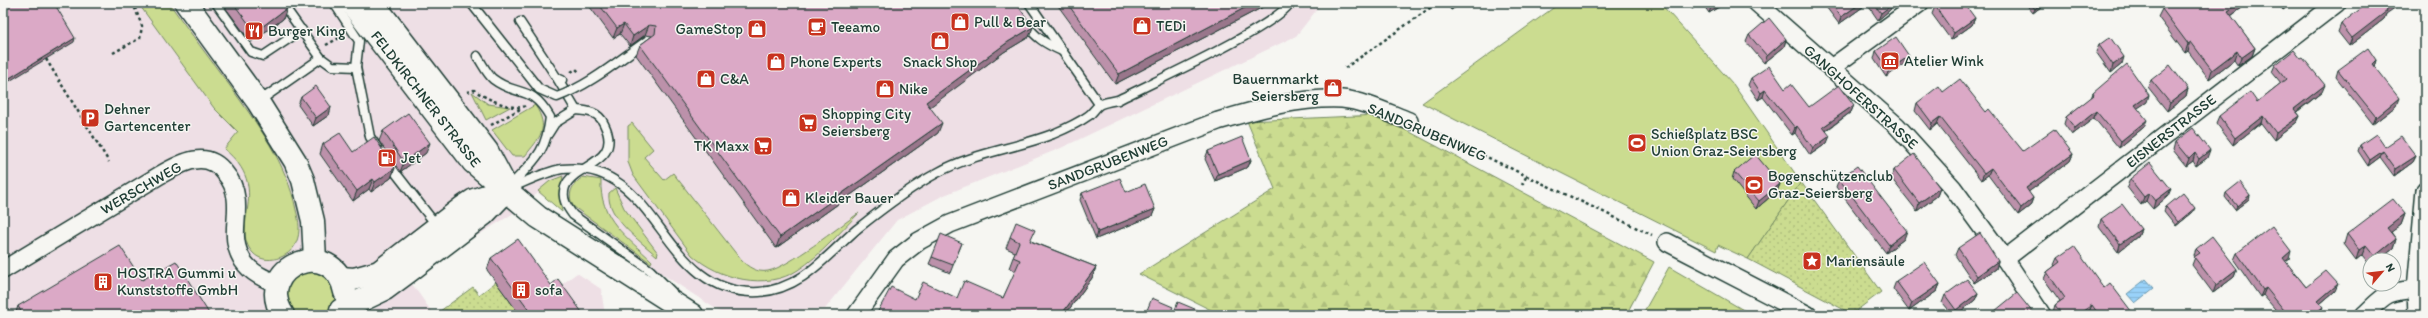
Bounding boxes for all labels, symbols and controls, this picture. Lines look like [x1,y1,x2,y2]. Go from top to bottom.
shop icon: Pull & Bear [949,11,971,33]
place label: Pull & Bear [974,13,1046,31]
shop icon: TEDi [1131,15,1153,37]
cafe icon: Teeamo [806,16,828,38]
place label: TEDi [1156,17,1186,35]
shop icon: GameStop [746,18,768,40]
place label: Teeamo [831,18,880,36]
restaurant icon: Burger King [243,20,265,42]
place label: GameStop [675,20,743,38]
place label: Burger King [268,22,346,40]
street label: FELDKIRCHNER STRASSE [367,27,485,171]
shop icon: Snack Shop [929,30,951,52]
street label: GANGHOFERSTRASSE [1800,41,1922,153]
museum icon: Atelier Wink [1879,50,1901,72]
shop icon: Phone Experts [765,51,787,73]
place label: Atelier Wink [1904,52,1984,70]
place label: Phone Experts [790,53,882,71]
place label: Snack Shop [903,53,977,71]
shop icon: C&A [695,68,717,90]
place label: C&A [720,70,749,88]
place label: Bauernmarkt Seiersberg [1232,70,1319,105]
shop icon: Bauernmarkt Seiersberg [1322,77,1344,99]
shop icon: Nike [874,78,896,100]
place label: Nike [899,80,928,98]
street label: EISNERSTRASSE [2122,90,2220,172]
street label: SANDGRUBENWEG [1365,99,1489,165]
place label: Dehner Gartencenter [104,100,190,135]
place label: Shopping City Seiersberg [822,105,911,140]
parking icon: Dehner Gartencenter [79,107,101,129]
supermarket icon: Shopping City Seiersberg [797,112,819,134]
place label: Schießplatz BSC Union Graz-Seiersberg [1651,125,1797,160]
street label: SANDGRUBENWEG [1045,132,1171,194]
sports icon: Schießplatz BSC Union Graz-Seiersberg [1626,132,1648,154]
supermarket icon: TK Maxx [752,135,774,157]
place label: TK Maxx [694,137,749,155]
fuel station icon: Jet [376,147,398,169]
place label: Jet [401,149,422,167]
street label: WERSCHWEG [97,158,185,218]
place label: Bogenschützenclub Graz-Seiersberg [1768,167,1893,202]
sports icon: Bogenschützenclub Graz-Seiersberg [1743,174,1765,196]
shop icon: Kleider Bauer [780,187,802,209]
place label: Kleider Bauer [805,189,893,207]
place icon: Mariensäule [1801,250,1823,272]
place label: Mariensäule [1826,252,1905,270]
north arrow [2362,252,2402,292]
text: N [2383,261,2398,274]
place label: HOSTRA Gummi u Kunststoffe GmbH [117,264,238,299]
building icon: HOSTRA Gummi u Kunststoffe GmbH [92,271,114,293]
building icon: sofa [510,279,532,301]
place label: sofa [535,281,563,299]

